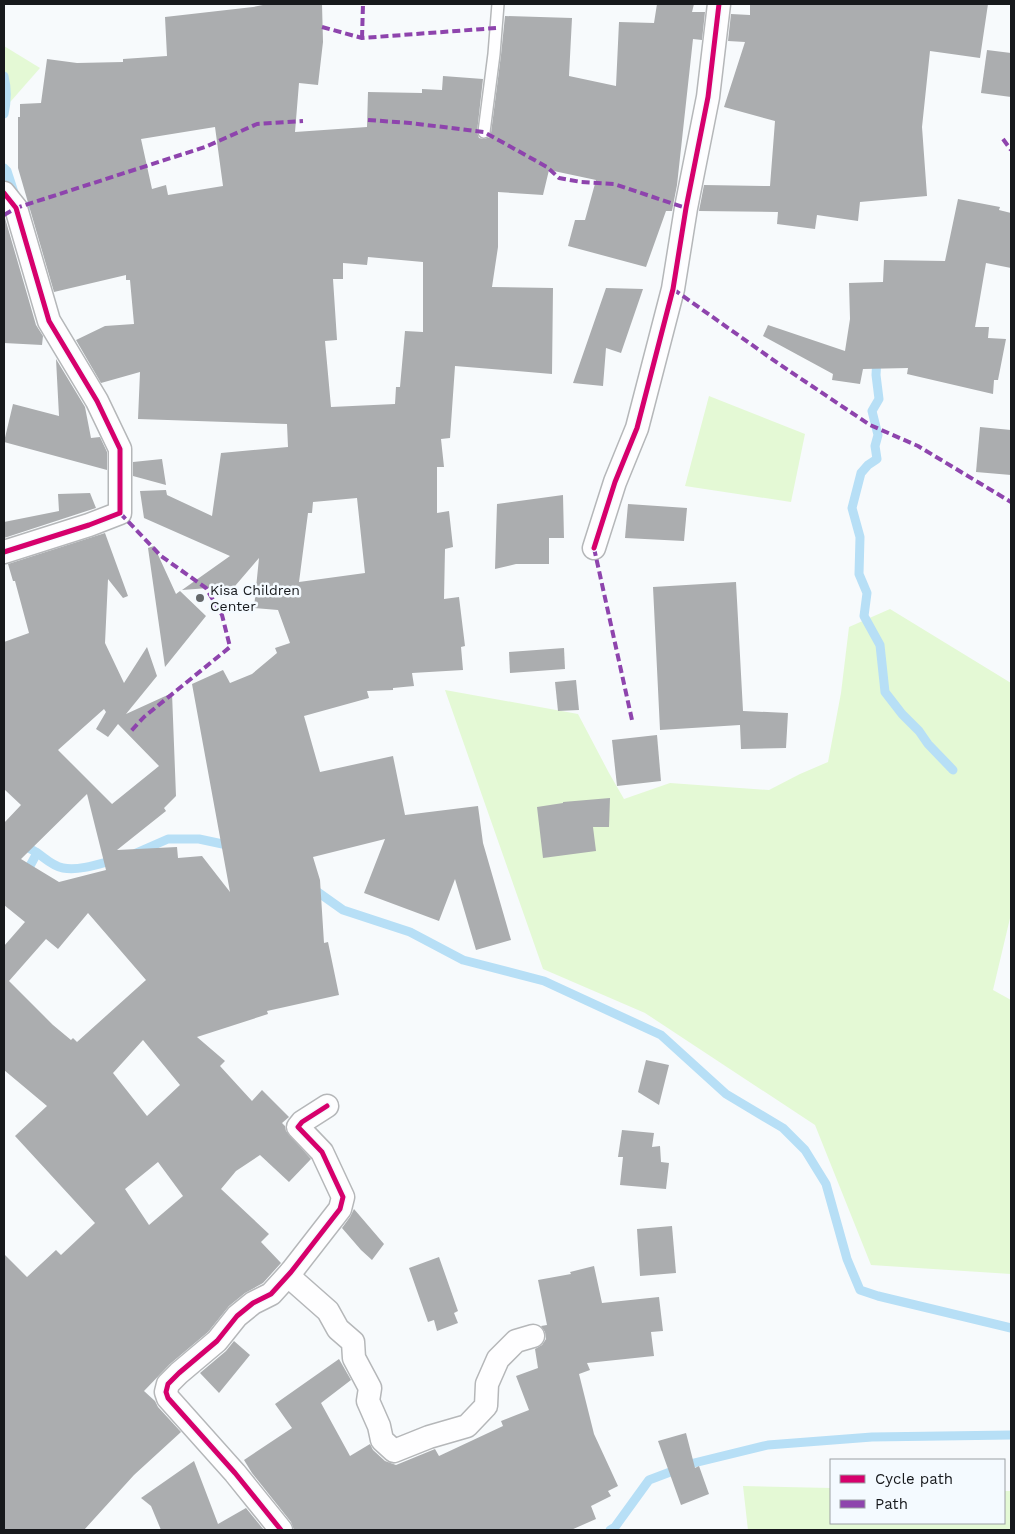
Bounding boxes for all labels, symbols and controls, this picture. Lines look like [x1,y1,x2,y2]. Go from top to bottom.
place label: Kisa Children Center [210,582,300,614]
marker: Kisa Children Center [194,592,206,604]
legend [830,1459,1005,1524]
text: Cycle path [875,1470,953,1488]
text: Path [875,1495,908,1513]

